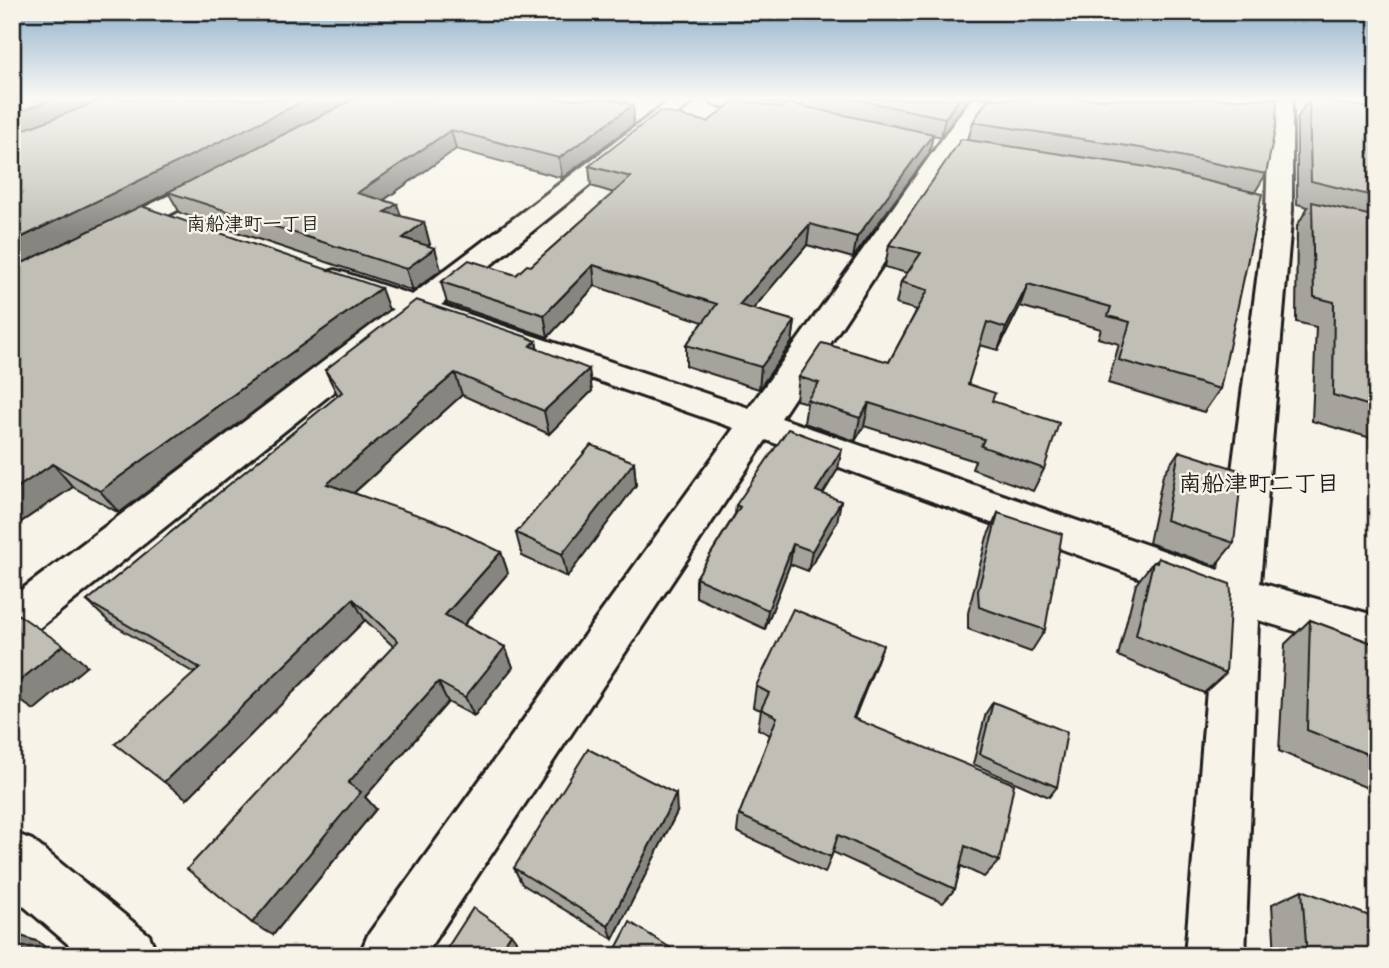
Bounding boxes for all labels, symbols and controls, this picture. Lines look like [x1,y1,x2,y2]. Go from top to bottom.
district label: 南船津町一丁目 [186,213,320,240]
district label: 南船津町二丁目 [1179,470,1340,503]

